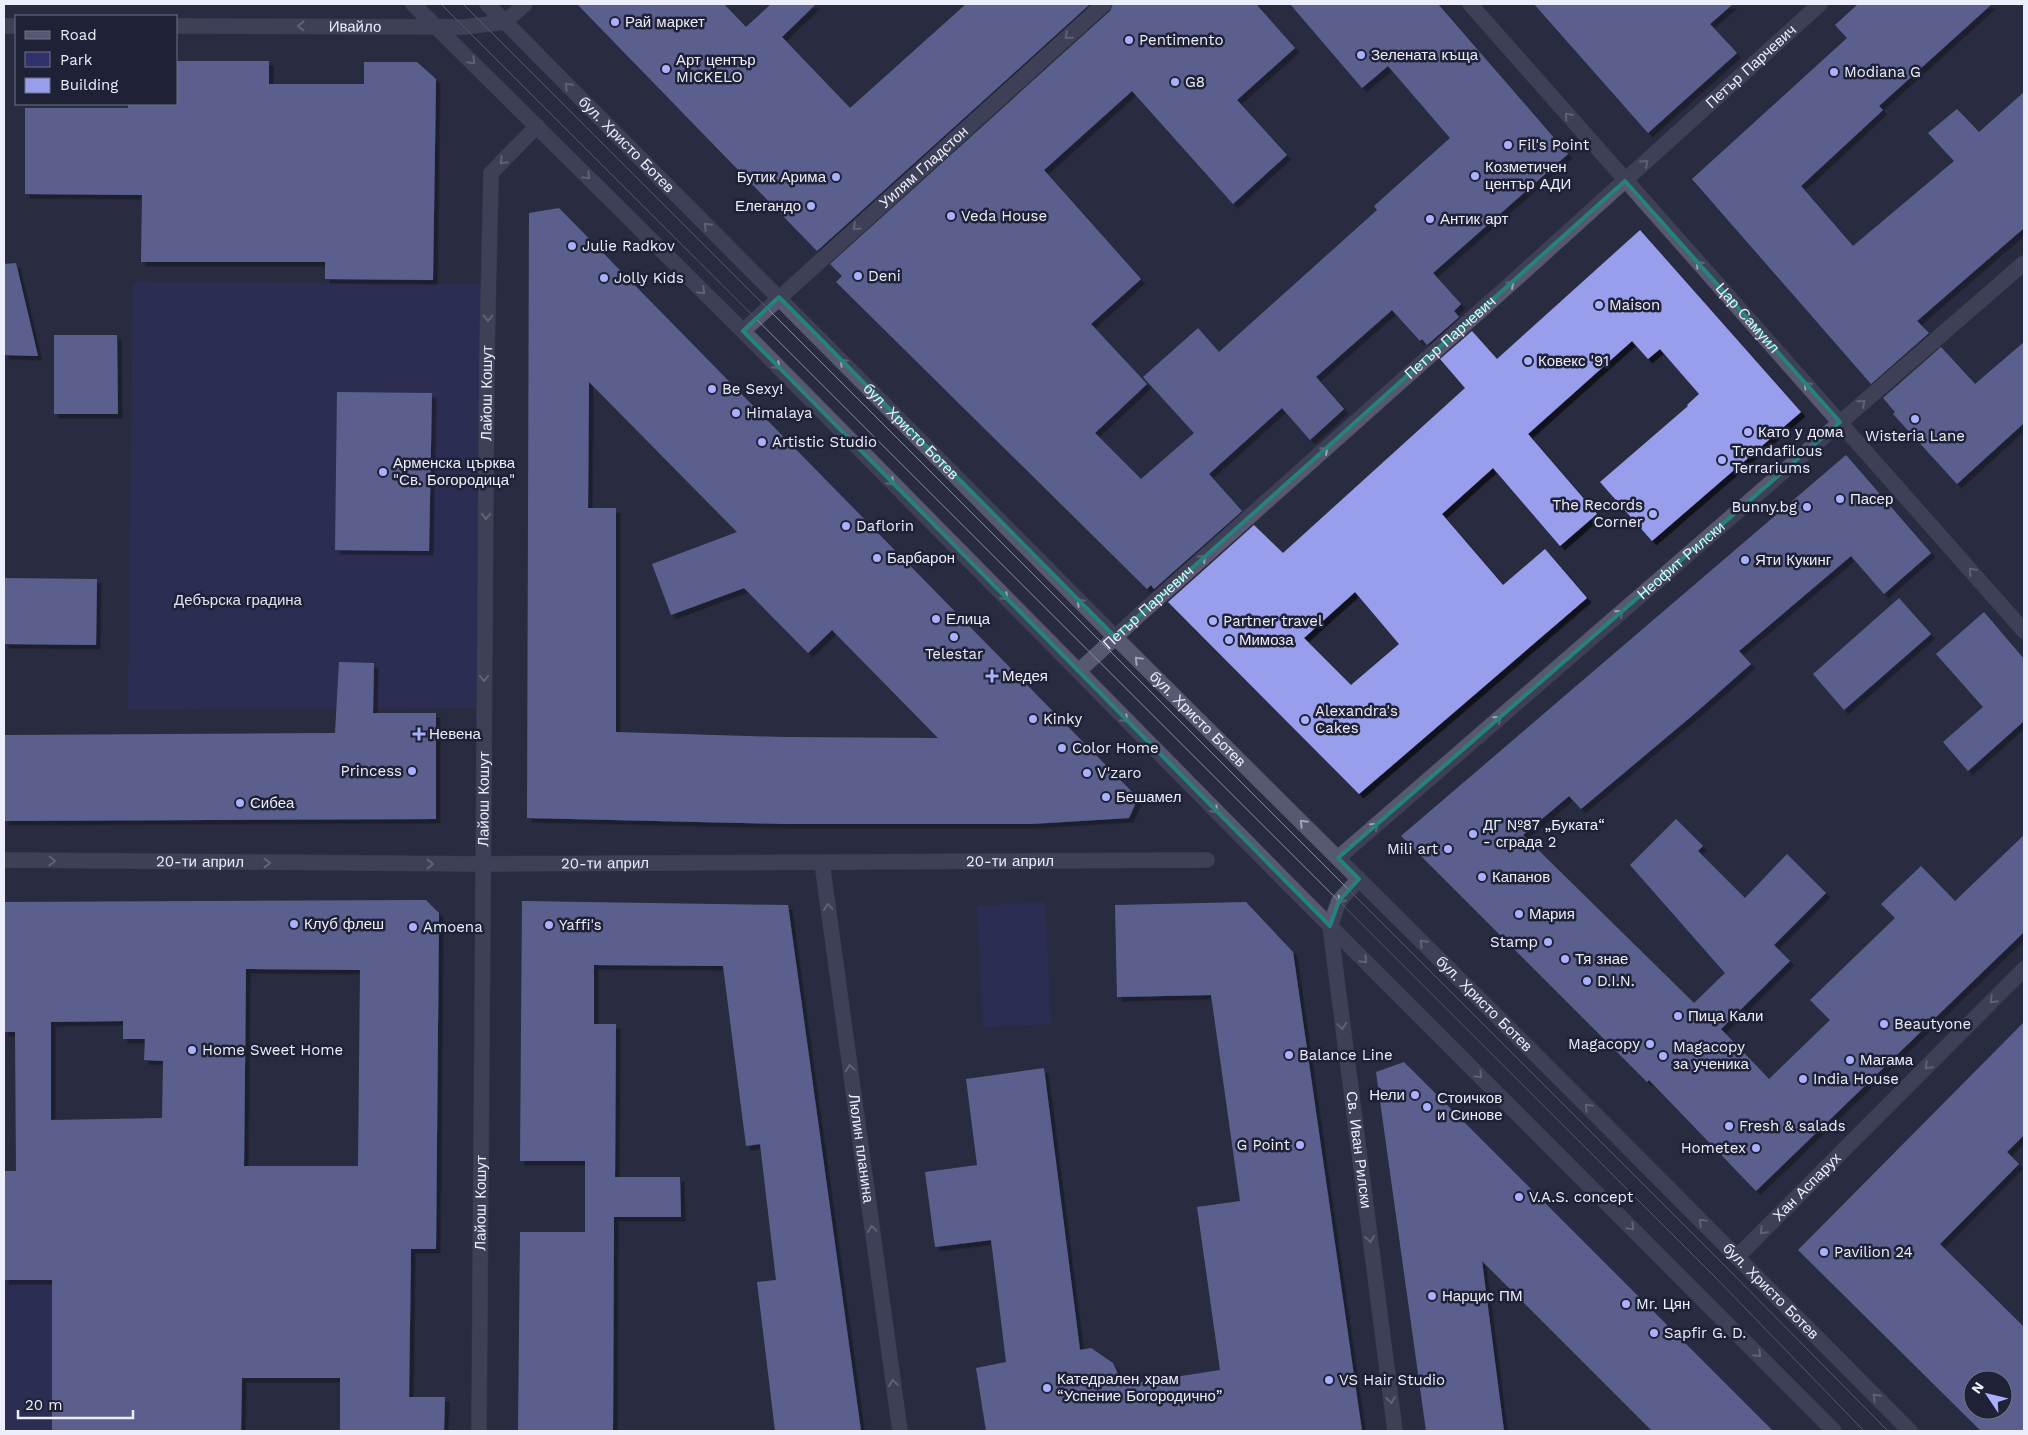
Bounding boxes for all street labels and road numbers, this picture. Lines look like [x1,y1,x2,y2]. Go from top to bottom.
street label: Ивайло [329,18,381,36]
street label: Петър Парчевич [1702,21,1800,112]
street label: бул. Христо Ботев [575,93,678,197]
street label: Уилям Гладстон [876,122,972,212]
street label: Цар Самуил [1712,279,1783,357]
street label: Петър Парчевич [1401,292,1499,383]
street label: Лайош Кошут [477,345,496,441]
street label: бул. Христо Ботев [859,379,963,483]
street label: Неофит Рилски [1634,518,1728,603]
street label: Петър Парчевич [1099,562,1197,653]
street label: бул. Христо Ботев [1146,667,1250,771]
street label: Лайош Кошут [474,751,493,847]
street label: 20-ти април [156,852,244,871]
street label: 20-ти април [966,852,1054,870]
street label: 20-ти април [561,854,649,873]
street label: бул. Христо Ботев [1432,952,1536,1055]
street label: Св. Иван Рилски [1342,1090,1375,1209]
street label: Люлин планина [845,1093,878,1205]
street label: Хан Аспарух [1769,1149,1845,1225]
street label: Лайош Кошут [471,1155,490,1251]
street label: бул. Христо Ботев [1719,1239,1823,1343]

